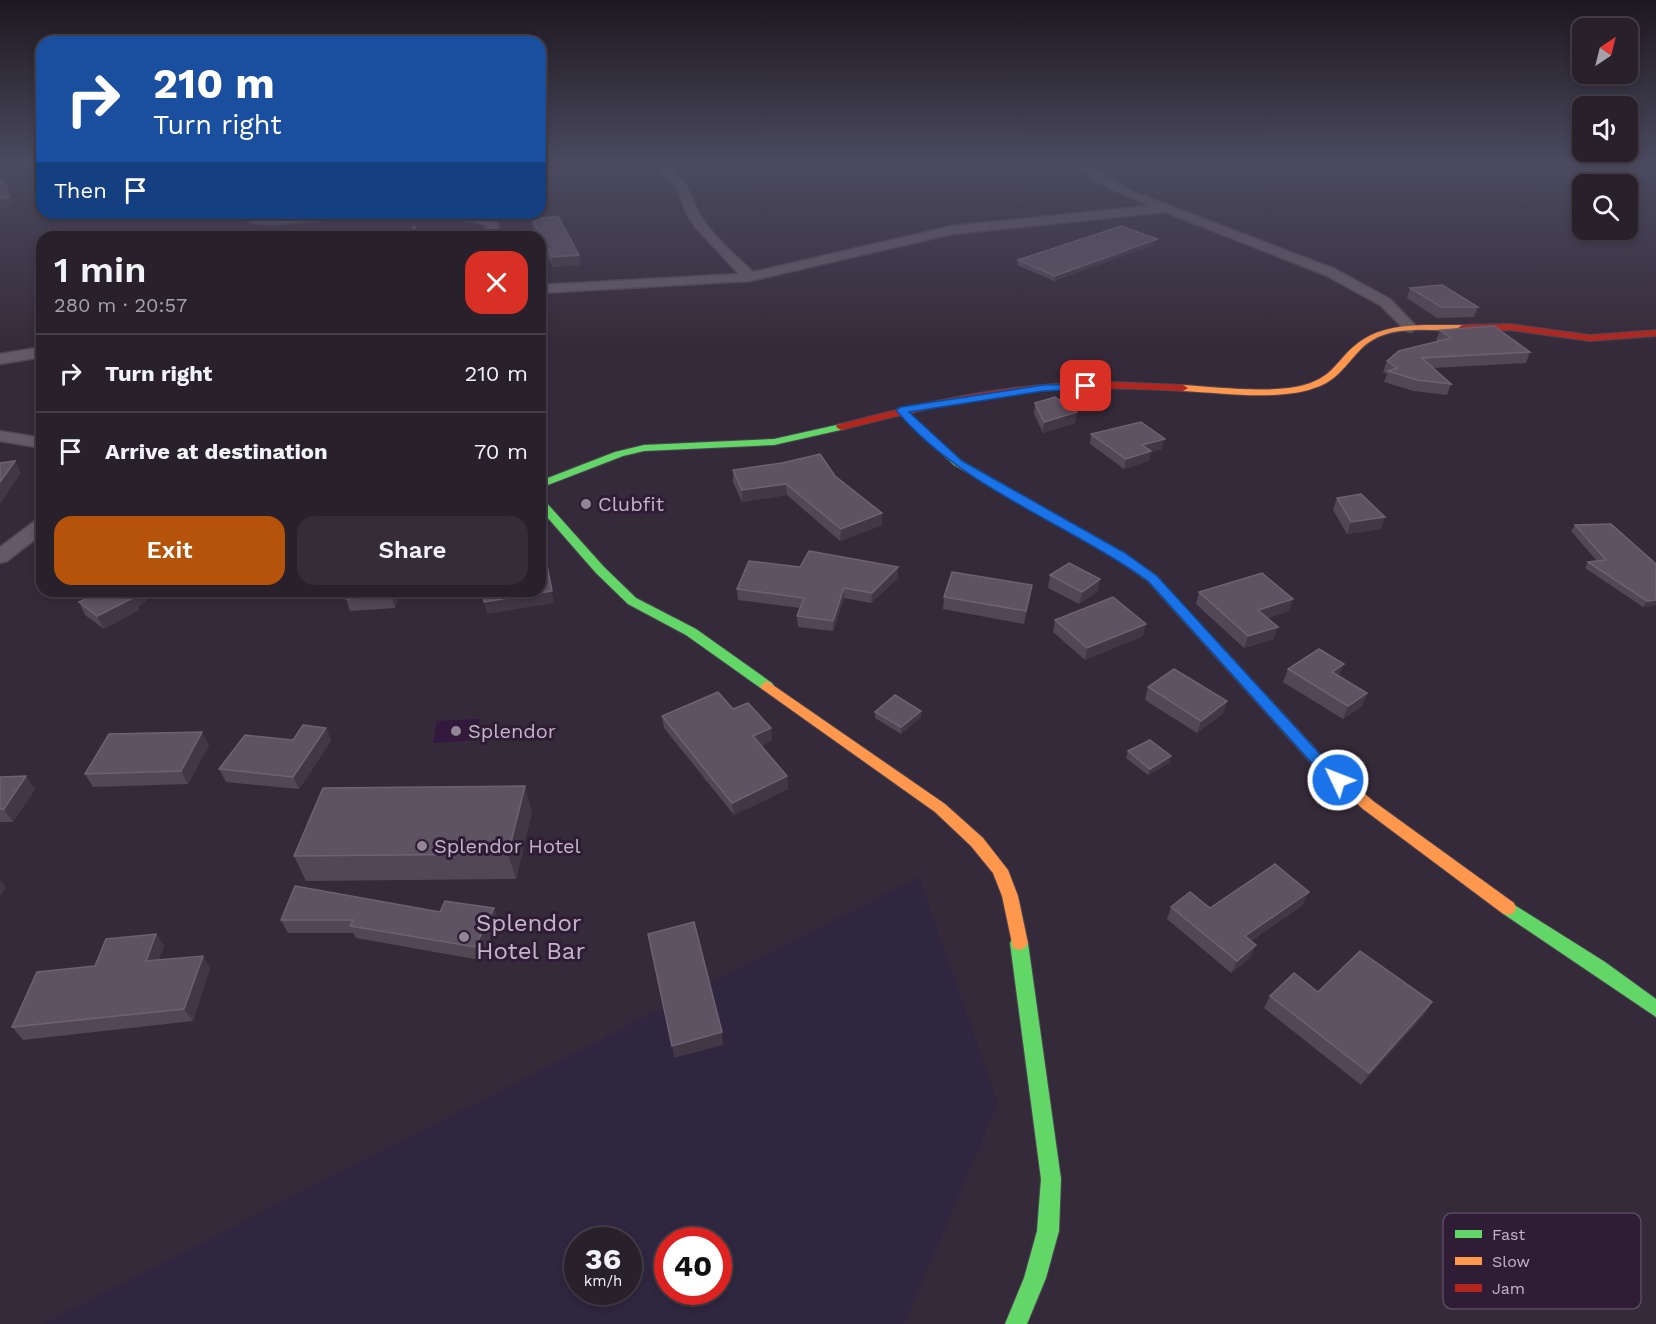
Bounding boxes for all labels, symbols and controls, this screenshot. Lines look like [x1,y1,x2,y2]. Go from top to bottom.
north arrow [1572,18,1638,84]
map controls [1572,18,1638,240]
text: 210 m [153,59,275,108]
icon: right [54,60,132,138]
button: sound [1572,96,1638,162]
text: Turn right [153,109,282,141]
icon: arrive [119,174,152,207]
button: search [1572,174,1638,240]
text: Then [54,178,107,203]
text: 1 min [54,249,146,291]
button: close [465,251,528,314]
text: 280 m · 20:57 [54,293,187,317]
icon: right [54,357,87,390]
pin [1060,360,1111,411]
text: Turn right [105,361,212,386]
text: 210 m [464,361,528,386]
icon: arrive [1069,369,1102,402]
icon: arrive [54,435,87,468]
text: Arrive at destination [105,439,328,464]
text: 70 m [474,439,528,464]
place label: Clubfit [598,492,665,516]
marker: Clubfit [579,497,593,511]
button: Exit [54,516,285,585]
button: Share [297,516,528,585]
place label: Splendor [468,719,556,743]
marker: Splendor [449,724,463,738]
position arrow [1306,748,1370,812]
place label: Splendor Hotel [434,834,581,858]
marker: Splendor Hotel [415,839,429,853]
place label: Splendor Hotel Bar [476,909,585,965]
marker: Splendor Hotel Bar [457,930,471,944]
legend [1443,1213,1641,1309]
text: Fast [1492,1225,1525,1244]
speed limit sign: 40 [654,1227,732,1305]
text: 36 [585,1241,621,1276]
text: Slow [1492,1252,1530,1271]
text: km/h [584,1272,622,1290]
text: Jam [1492,1279,1525,1298]

